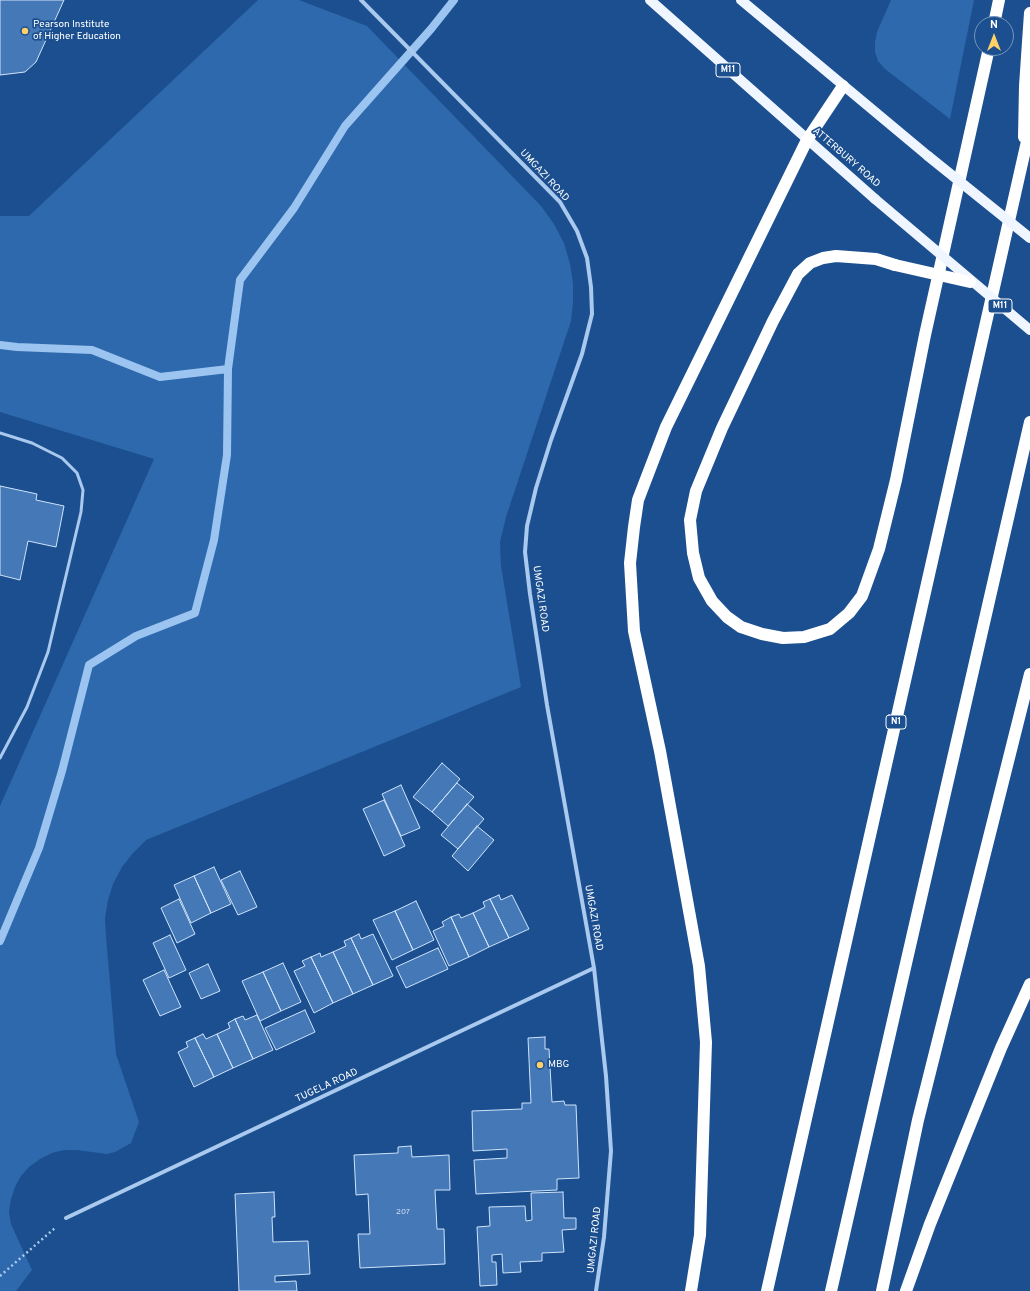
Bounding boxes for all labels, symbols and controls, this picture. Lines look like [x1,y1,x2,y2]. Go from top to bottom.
north arrow [974,16,1014,56]
text: N [990,18,998,32]
place label: Pearson Institute of Higher Education [33,19,121,42]
marker: Pearson Institute of Higher Education [20,26,30,36]
road number: M11 [716,63,740,77]
street label: ATTERBURY ROAD [810,125,882,191]
street label: UMGAZI ROAD [517,147,571,205]
road number: M11 [988,299,1012,313]
street label: UMGAZI ROAD [529,565,551,633]
road number: N1 [886,715,906,729]
street label: UMGAZI ROAD [581,884,605,952]
place label: MBG [548,1059,569,1071]
marker: MBG [535,1060,545,1070]
street label: TUGELA ROAD [294,1066,360,1106]
street label: UMGAZI ROAD [586,1206,604,1274]
house number: 207 [396,1207,410,1217]

